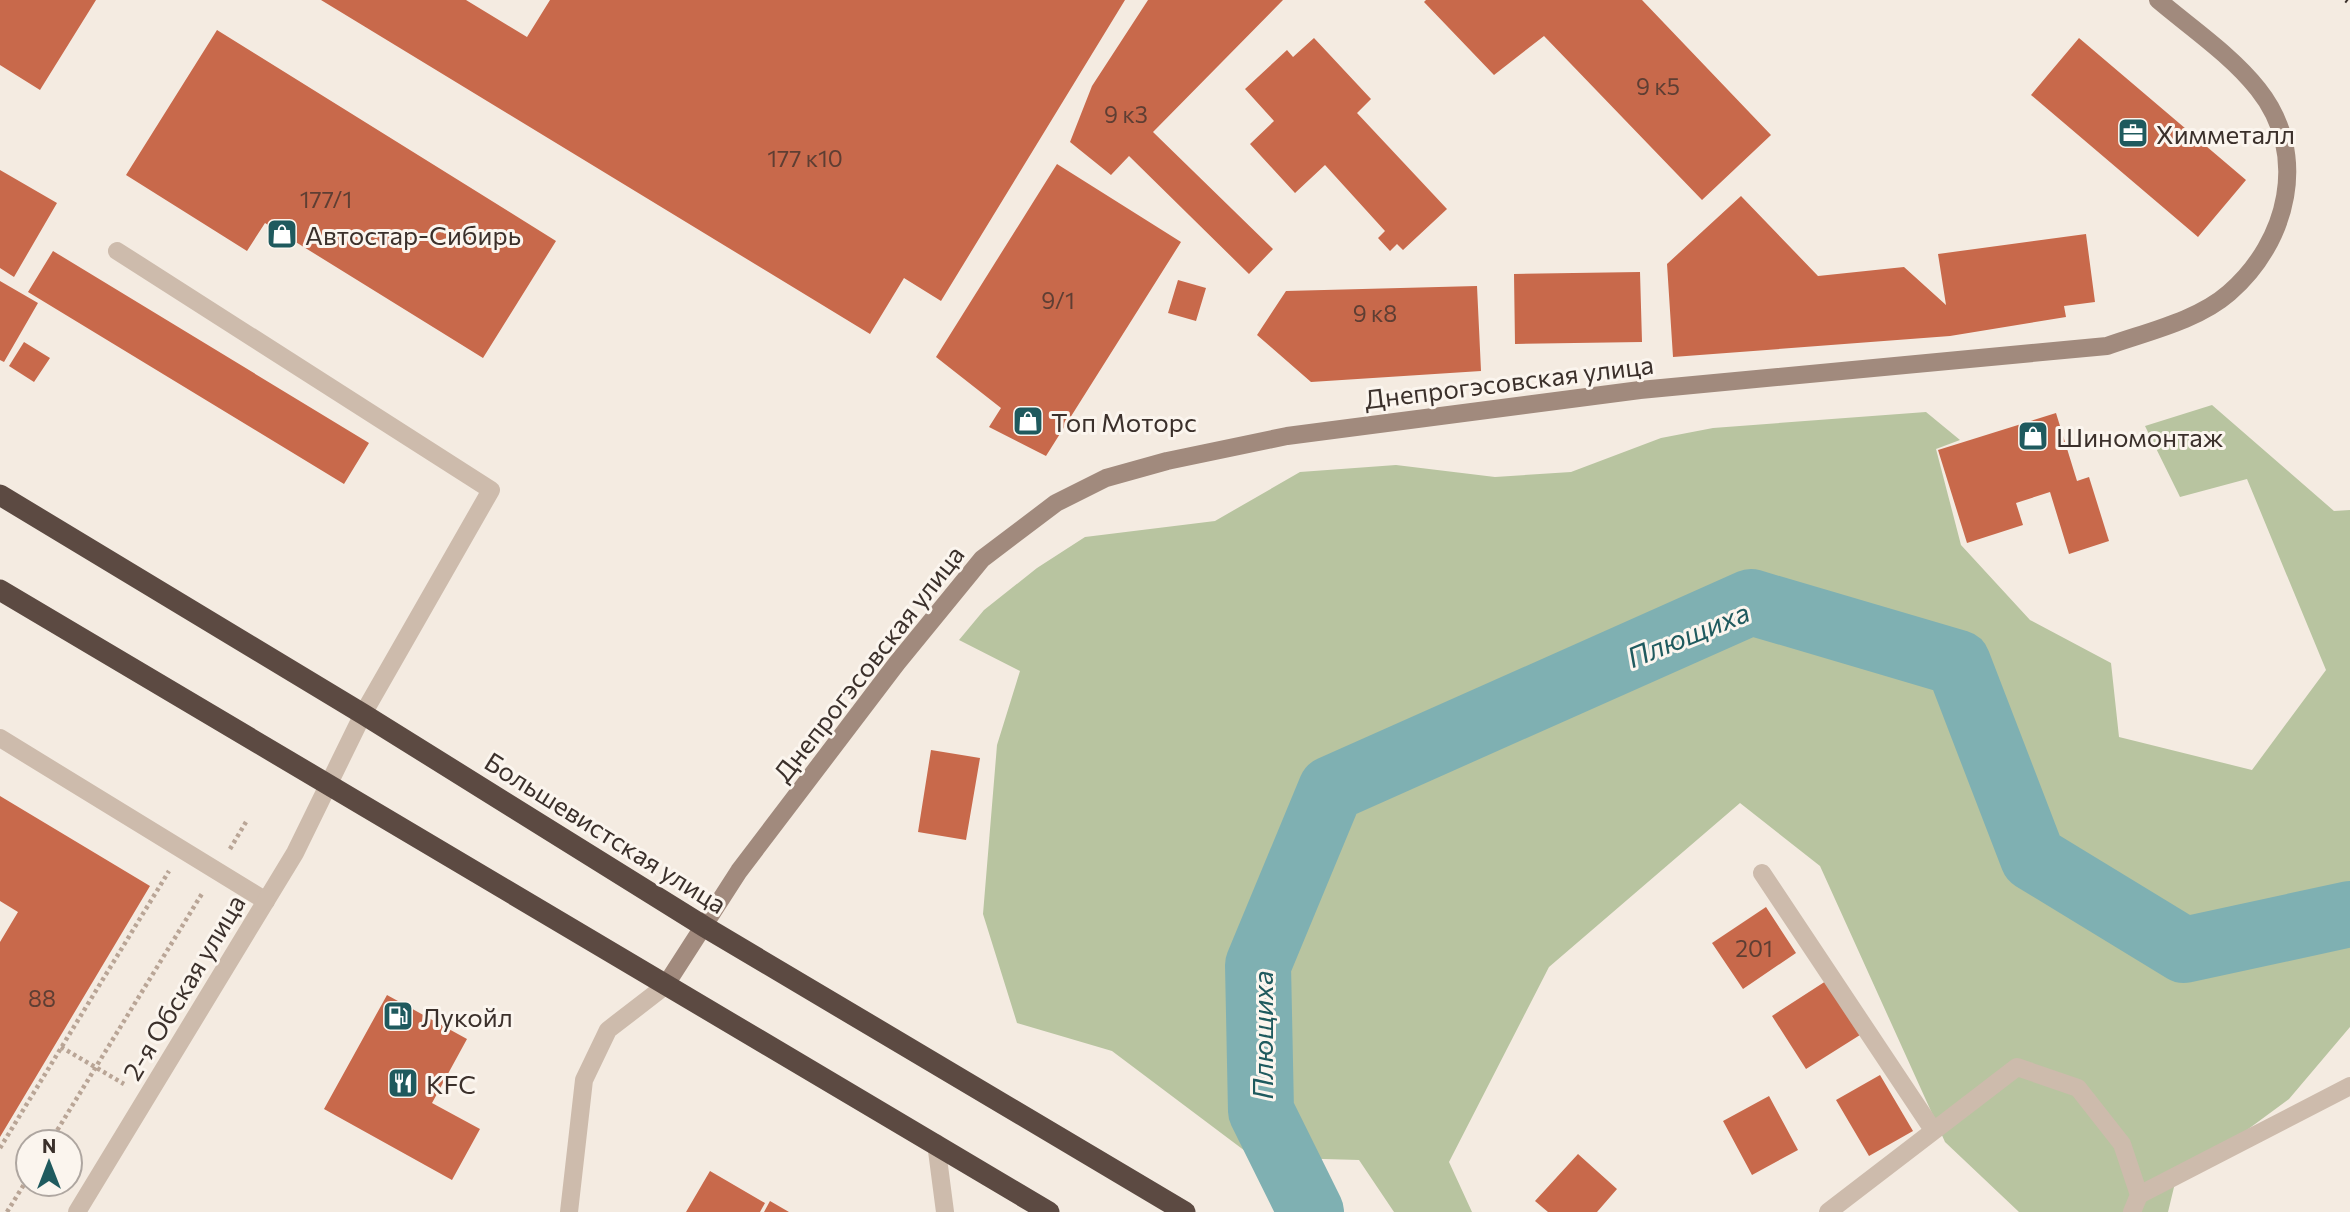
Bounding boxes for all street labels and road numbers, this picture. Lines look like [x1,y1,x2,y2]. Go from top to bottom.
street label: Днепрогэсовская улица [1363,348,1655,414]
street label: Днепрогэсовская улица [766,539,970,787]
street label: Большевистская улица [480,745,732,919]
street label: 2-я Обская улица [115,889,251,1085]

